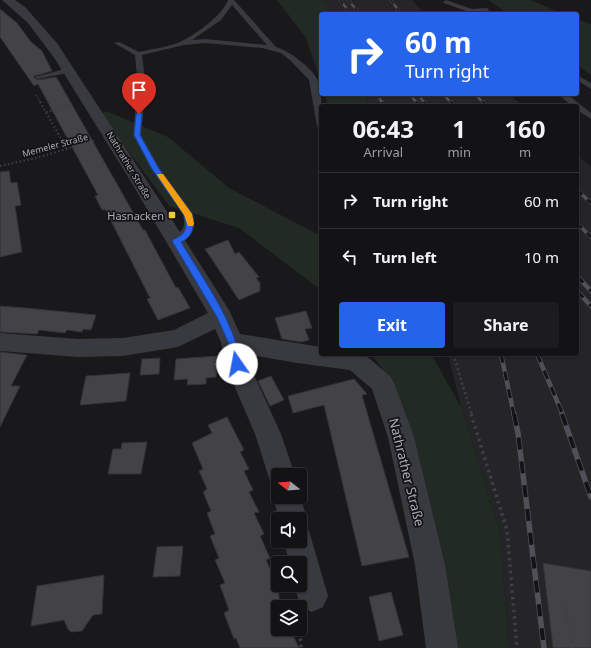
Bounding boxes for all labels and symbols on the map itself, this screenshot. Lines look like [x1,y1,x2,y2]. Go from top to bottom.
pin [122,73,156,114]
street label: Nathrather Straße [104,129,154,201]
street label: Memeler Straße [21,130,89,160]
place label: Hasnacken [107,208,164,223]
marker: Hasnacken [167,210,177,220]
position arrow [216,343,258,385]
street label: Nathrather Straße [385,416,429,528]
north arrow [271,468,307,504]

